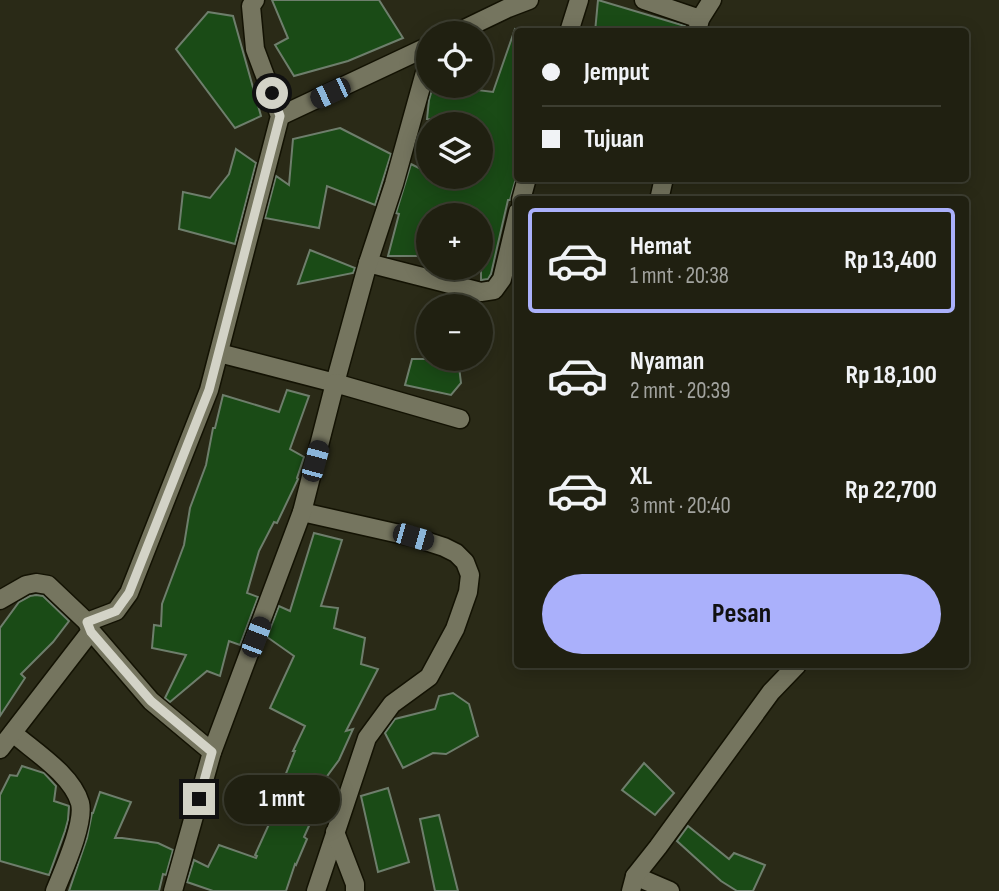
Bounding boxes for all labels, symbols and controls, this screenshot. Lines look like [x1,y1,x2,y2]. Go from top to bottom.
map controls [416,21,493,371]
button: locate [416,21,493,98]
text: Jemput [584,57,649,88]
car [307,75,354,111]
route start [256,77,288,109]
button: layers [416,112,493,189]
text: Tujuan [584,124,644,155]
button: + [416,203,493,280]
icon: car [546,229,609,292]
text: Hemat [630,231,691,262]
text: Rp 13,400 [844,245,937,276]
text: 1 mnt · 20:38 [630,262,729,290]
button: − [416,294,493,371]
icon: car [546,344,609,407]
text: Nyaman [630,346,704,377]
text: Rp 18,100 [845,360,937,391]
text: 2 mnt · 20:39 [630,377,730,405]
car [300,438,331,484]
icon: car [546,459,609,522]
text: XL [630,461,652,492]
text: Rp 22,700 [845,475,937,506]
text: 3 mnt · 20:40 [630,492,731,520]
car [390,521,437,553]
button: Pesan [542,574,941,654]
car [239,614,274,660]
callout: 1 mnt [224,774,339,824]
route end [183,783,215,815]
text: 1 mnt [259,785,305,813]

